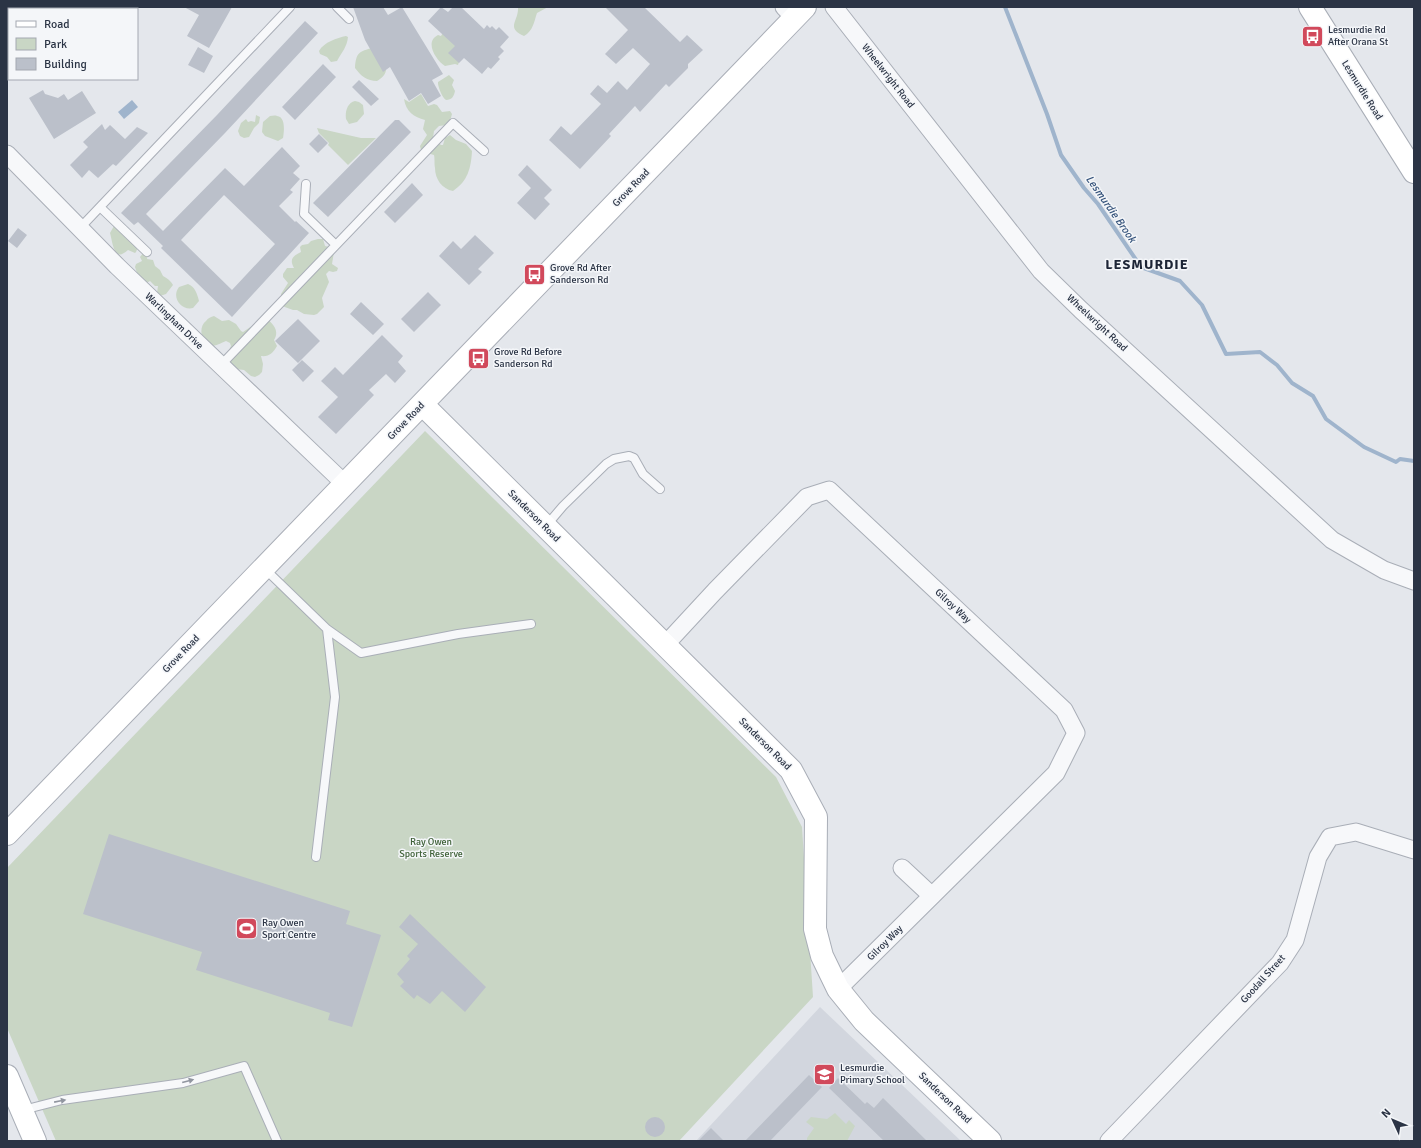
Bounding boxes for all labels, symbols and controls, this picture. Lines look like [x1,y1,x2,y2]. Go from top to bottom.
legend [8,8,138,80]
text: Road [44,17,70,32]
bus stop icon: Lesmurdie Rd After Orana St [1300,23,1326,49]
place label: Lesmurdie Rd After Orana St [1328,24,1389,48]
text: Park [44,37,67,52]
street label: Wheelwright Road [859,41,917,111]
text: Building [44,57,87,72]
street label: Lesmurdie Road [1339,58,1385,122]
street label: Grove Road [610,167,652,209]
water label: Lesmurdie Brook [1083,173,1140,246]
district label: LESMURDIE [1105,256,1189,273]
bus stop icon: Grove Rd After Sanderson Rd [522,261,548,287]
place label: Grove Rd After Sanderson Rd [550,262,611,286]
street label: Warlingham Drive [142,290,206,352]
street label: Wheelwright Road [1064,292,1130,354]
bus stop icon: Grove Rd Before Sanderson Rd [466,345,492,371]
place label: Grove Rd Before Sanderson Rd [494,346,562,370]
street label: Grove Road [385,400,427,442]
street label: Sanderson Road [505,487,563,545]
street label: Gilroy Way [932,586,974,626]
street label: Grove Road [160,633,202,675]
street label: Sanderson Road [736,715,794,773]
park label: Ray Owen Sports Reserve [399,836,463,860]
sports icon: Ray Owen Sport Centre [234,916,260,942]
place label: Ray Owen Sport Centre [262,917,316,941]
street label: Gilroy Way [865,923,905,963]
street label: Goodall Street [1238,952,1288,1006]
school or university icon: Lesmurdie Primary School [811,1061,837,1087]
place label: Lesmurdie Primary School [840,1062,905,1086]
street label: Sanderson Road [916,1070,974,1126]
one-way arrow [182,1078,194,1084]
one-way arrow [53,1098,66,1104]
north arrow [1373,1100,1413,1140]
text: N [1379,1106,1394,1121]

